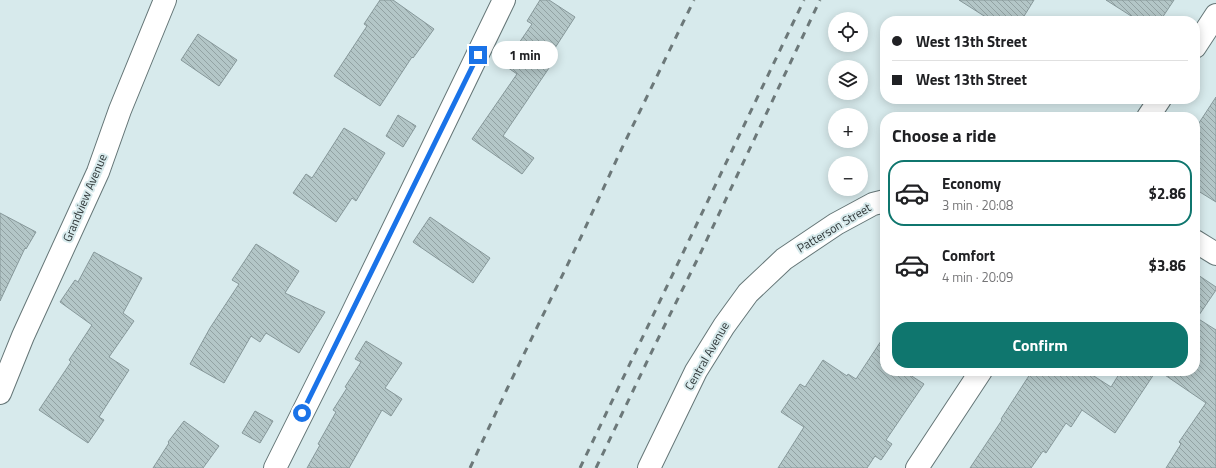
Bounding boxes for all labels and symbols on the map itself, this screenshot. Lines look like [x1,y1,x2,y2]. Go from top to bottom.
callout: 1 min [492,41,558,69]
route end [469,46,487,64]
street label: Grandview Avenue [57,151,112,245]
street label: Patterson Street [793,197,875,257]
street label: Central Avenue [679,318,734,393]
route start [293,404,311,422]

